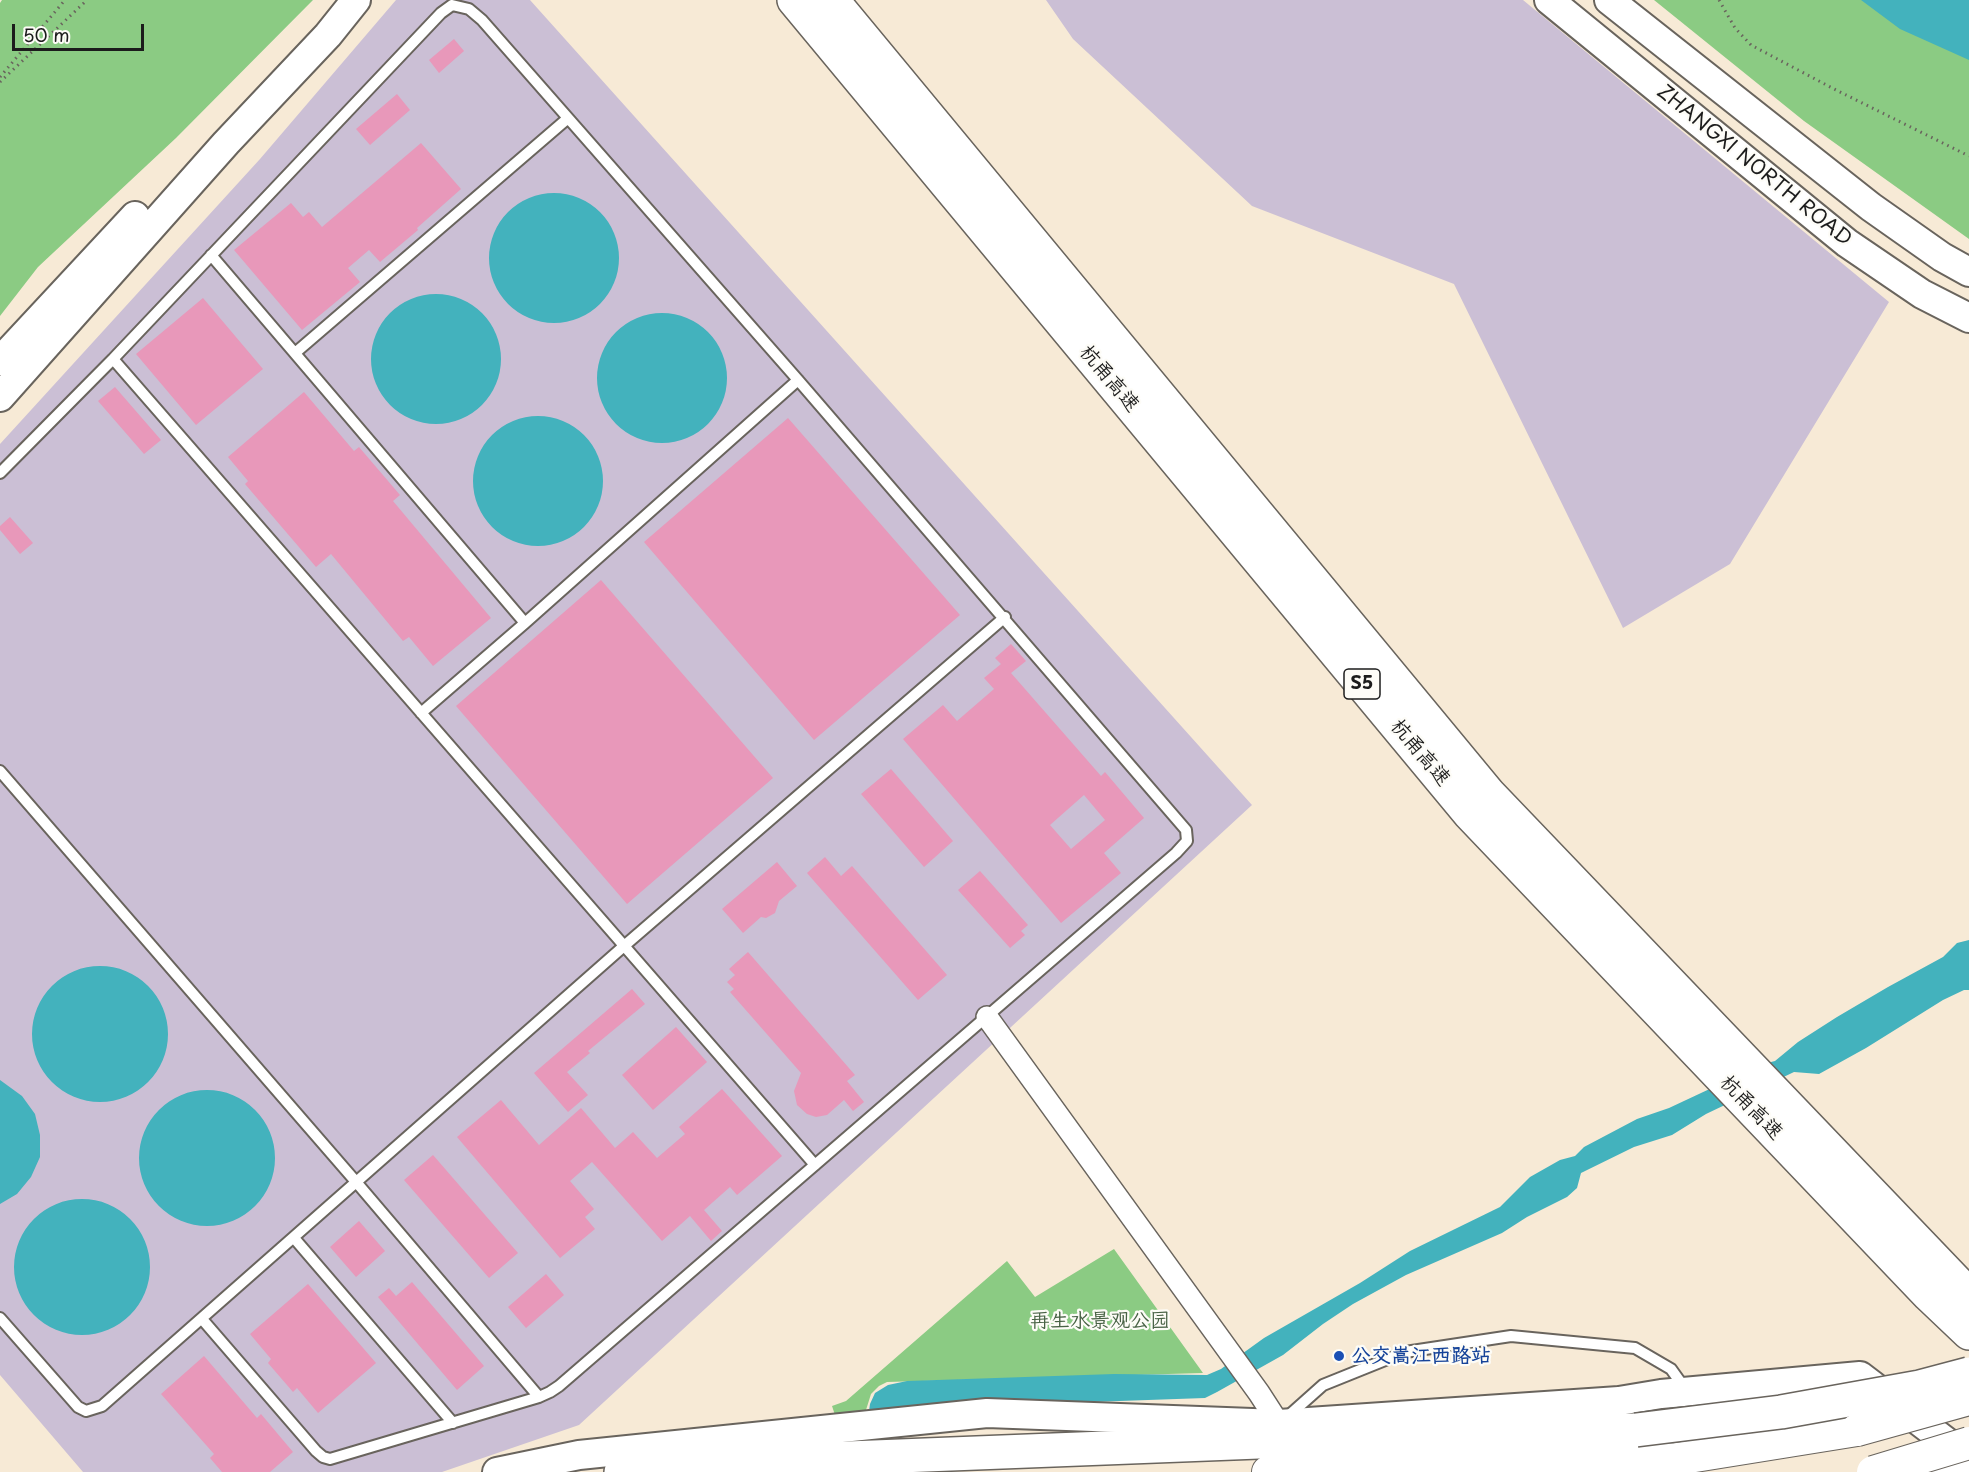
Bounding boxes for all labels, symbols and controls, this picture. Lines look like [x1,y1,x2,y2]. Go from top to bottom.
scale bar [15,12,147,50]
text: 50 m [23,21,70,48]
street label: ZHANGXI NORTH ROAD [1652,80,1856,252]
street label: 杭甬高速 [1074,341,1144,417]
road number: S5 [1344,669,1380,699]
street label: 杭甬高速 [1385,715,1455,791]
street label: 杭甬高速 [1715,1071,1787,1145]
park label: 再生水景观公园 [1030,1309,1170,1333]
place label: 公交嵩江西路站 [1351,1344,1491,1368]
marker: 公交嵩江西路站 [1332,1349,1346,1363]

